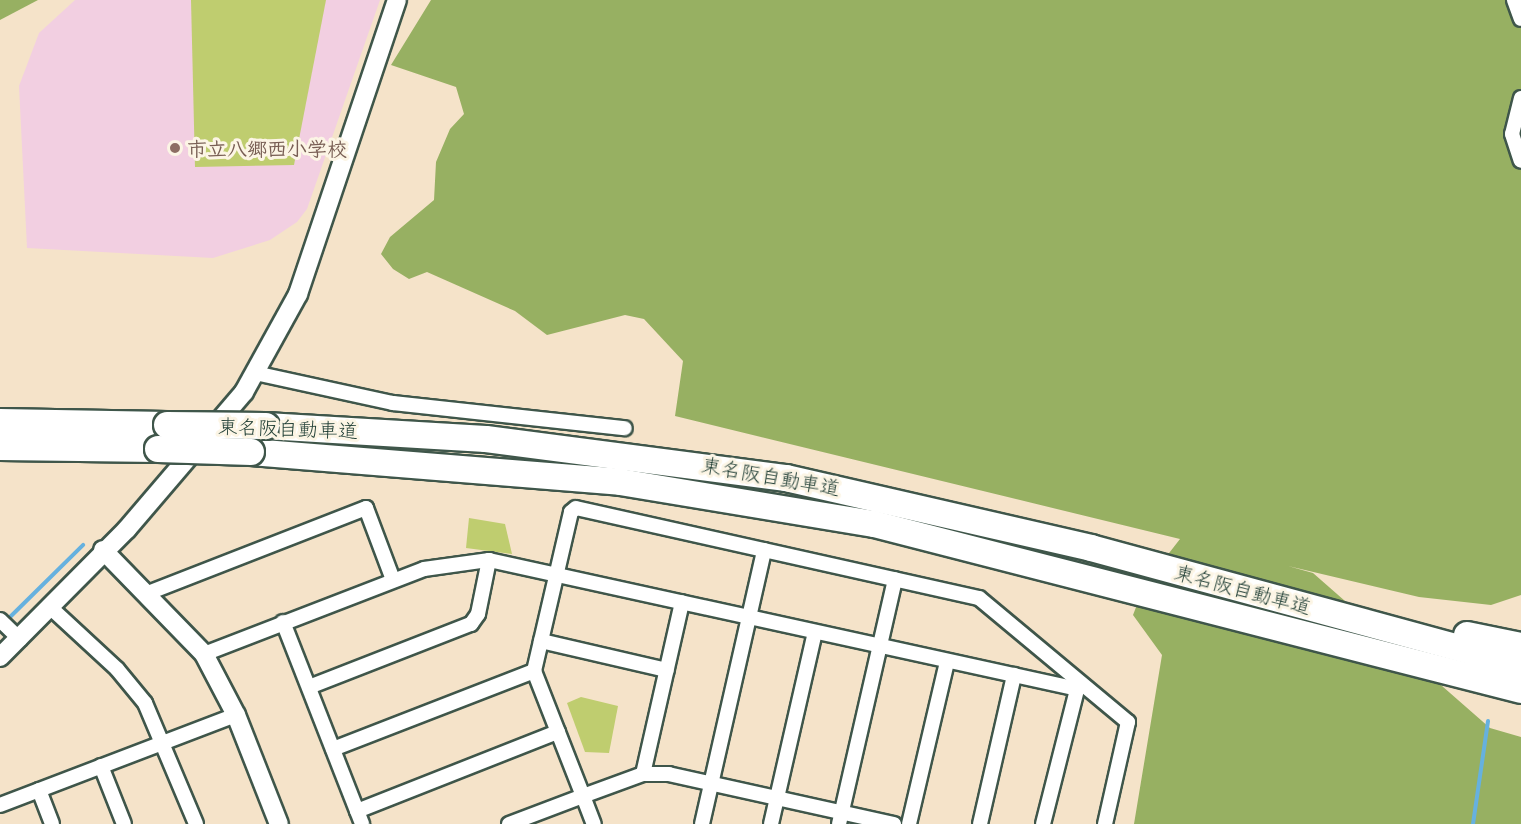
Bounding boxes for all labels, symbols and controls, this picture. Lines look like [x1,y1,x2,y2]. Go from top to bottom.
place label: 市立八郷西小学校 [187,136,347,160]
marker: 市立八郷西小学校 [168,141,182,155]
street label: 東名阪自動車道 [218,414,358,442]
street label: 東名阪自動車道 [700,452,842,500]
street label: 東名阪自動車道 [1172,559,1314,619]

